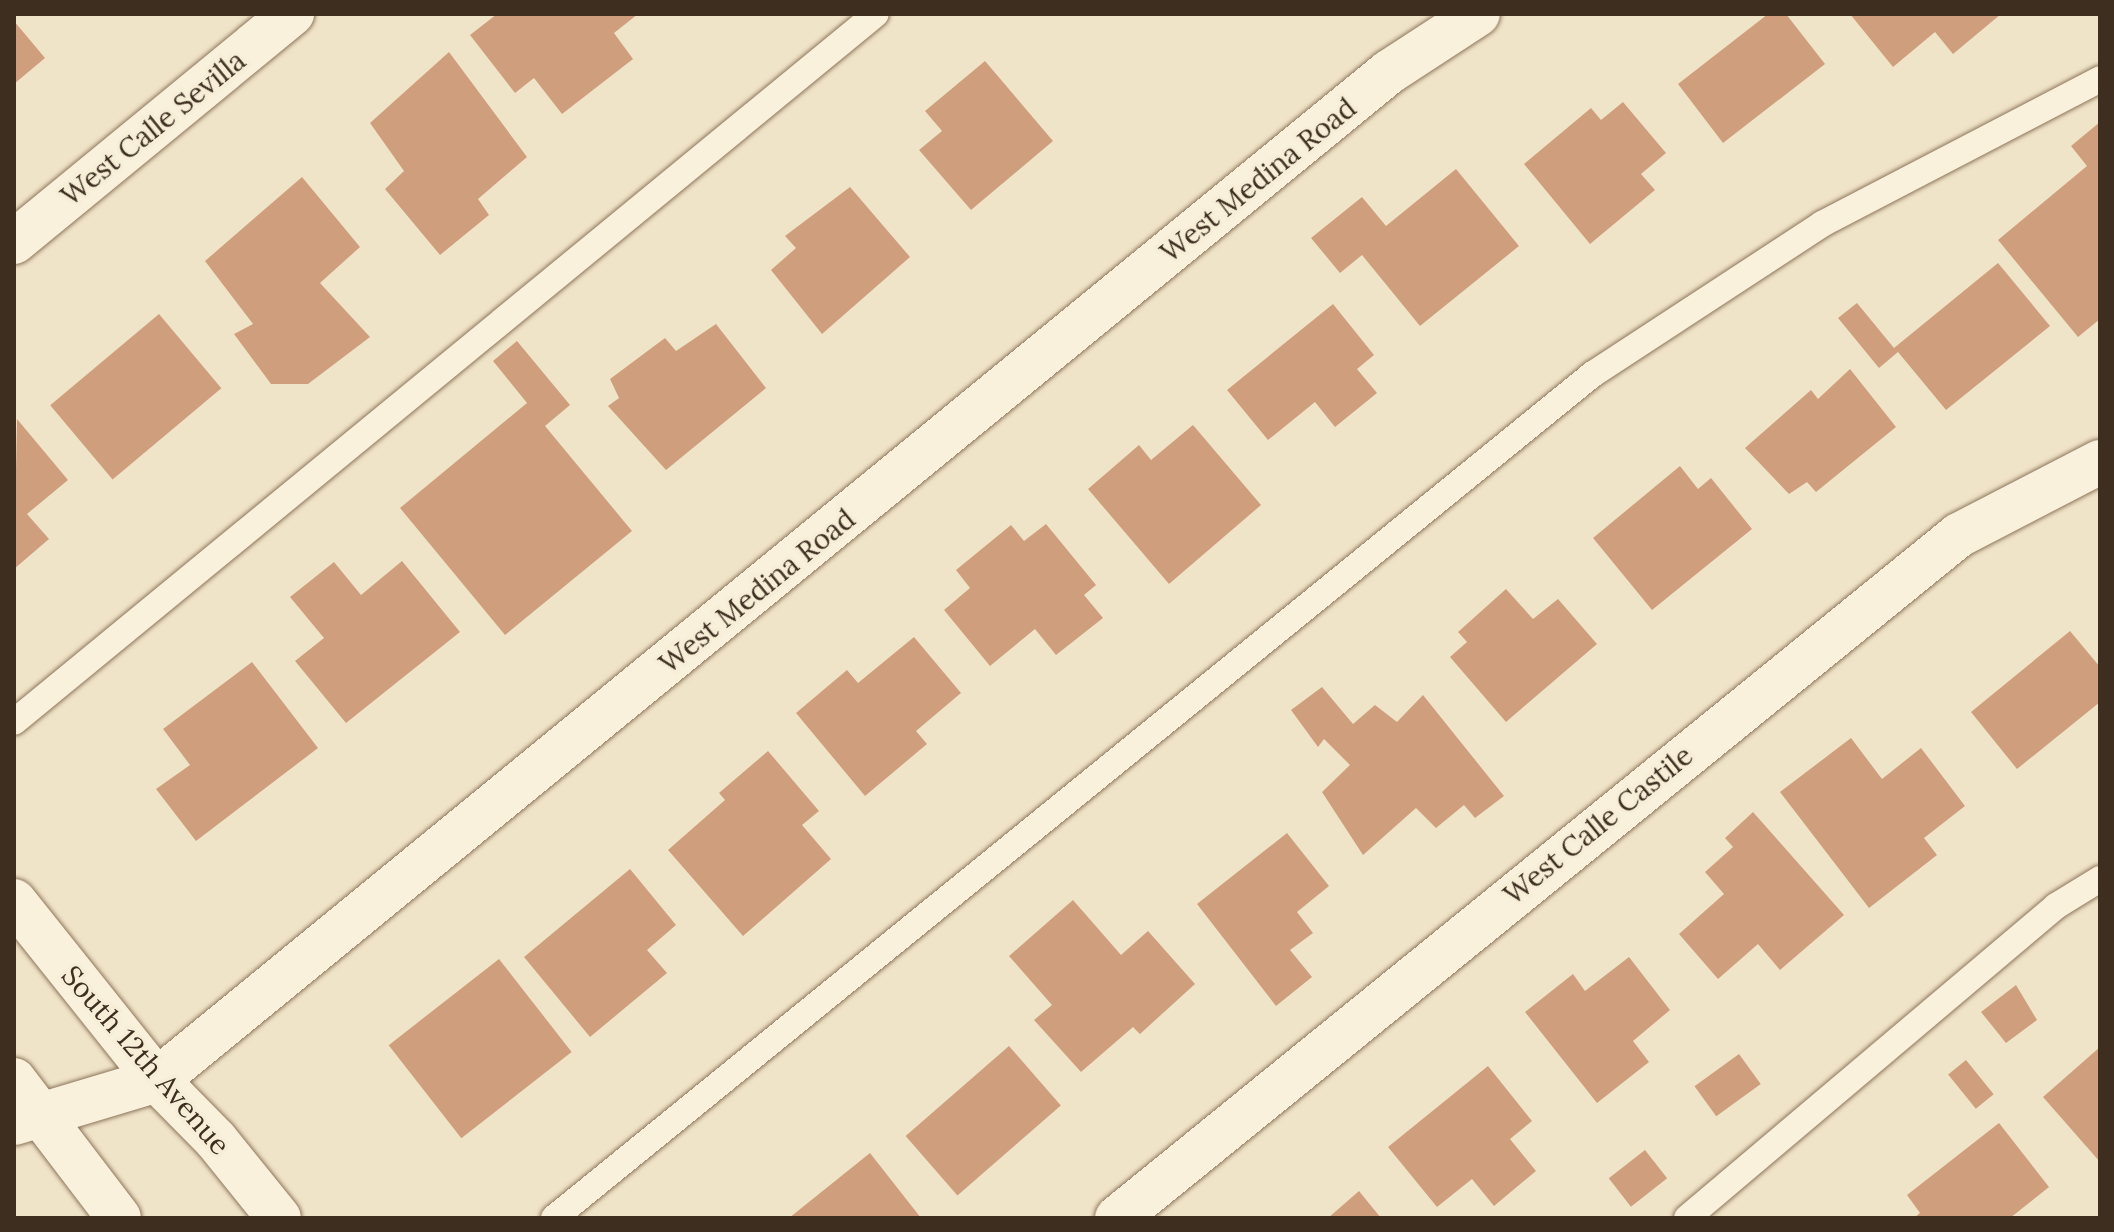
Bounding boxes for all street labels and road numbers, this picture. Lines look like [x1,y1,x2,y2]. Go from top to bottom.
street label: West Calle Sevilla [54,43,252,213]
street label: West Medina Road [1153,91,1363,269]
street label: West Medina Road [652,502,862,680]
street label: West Calle Castile [1497,739,1699,911]
street label: South 12th Avenue [55,959,237,1161]

